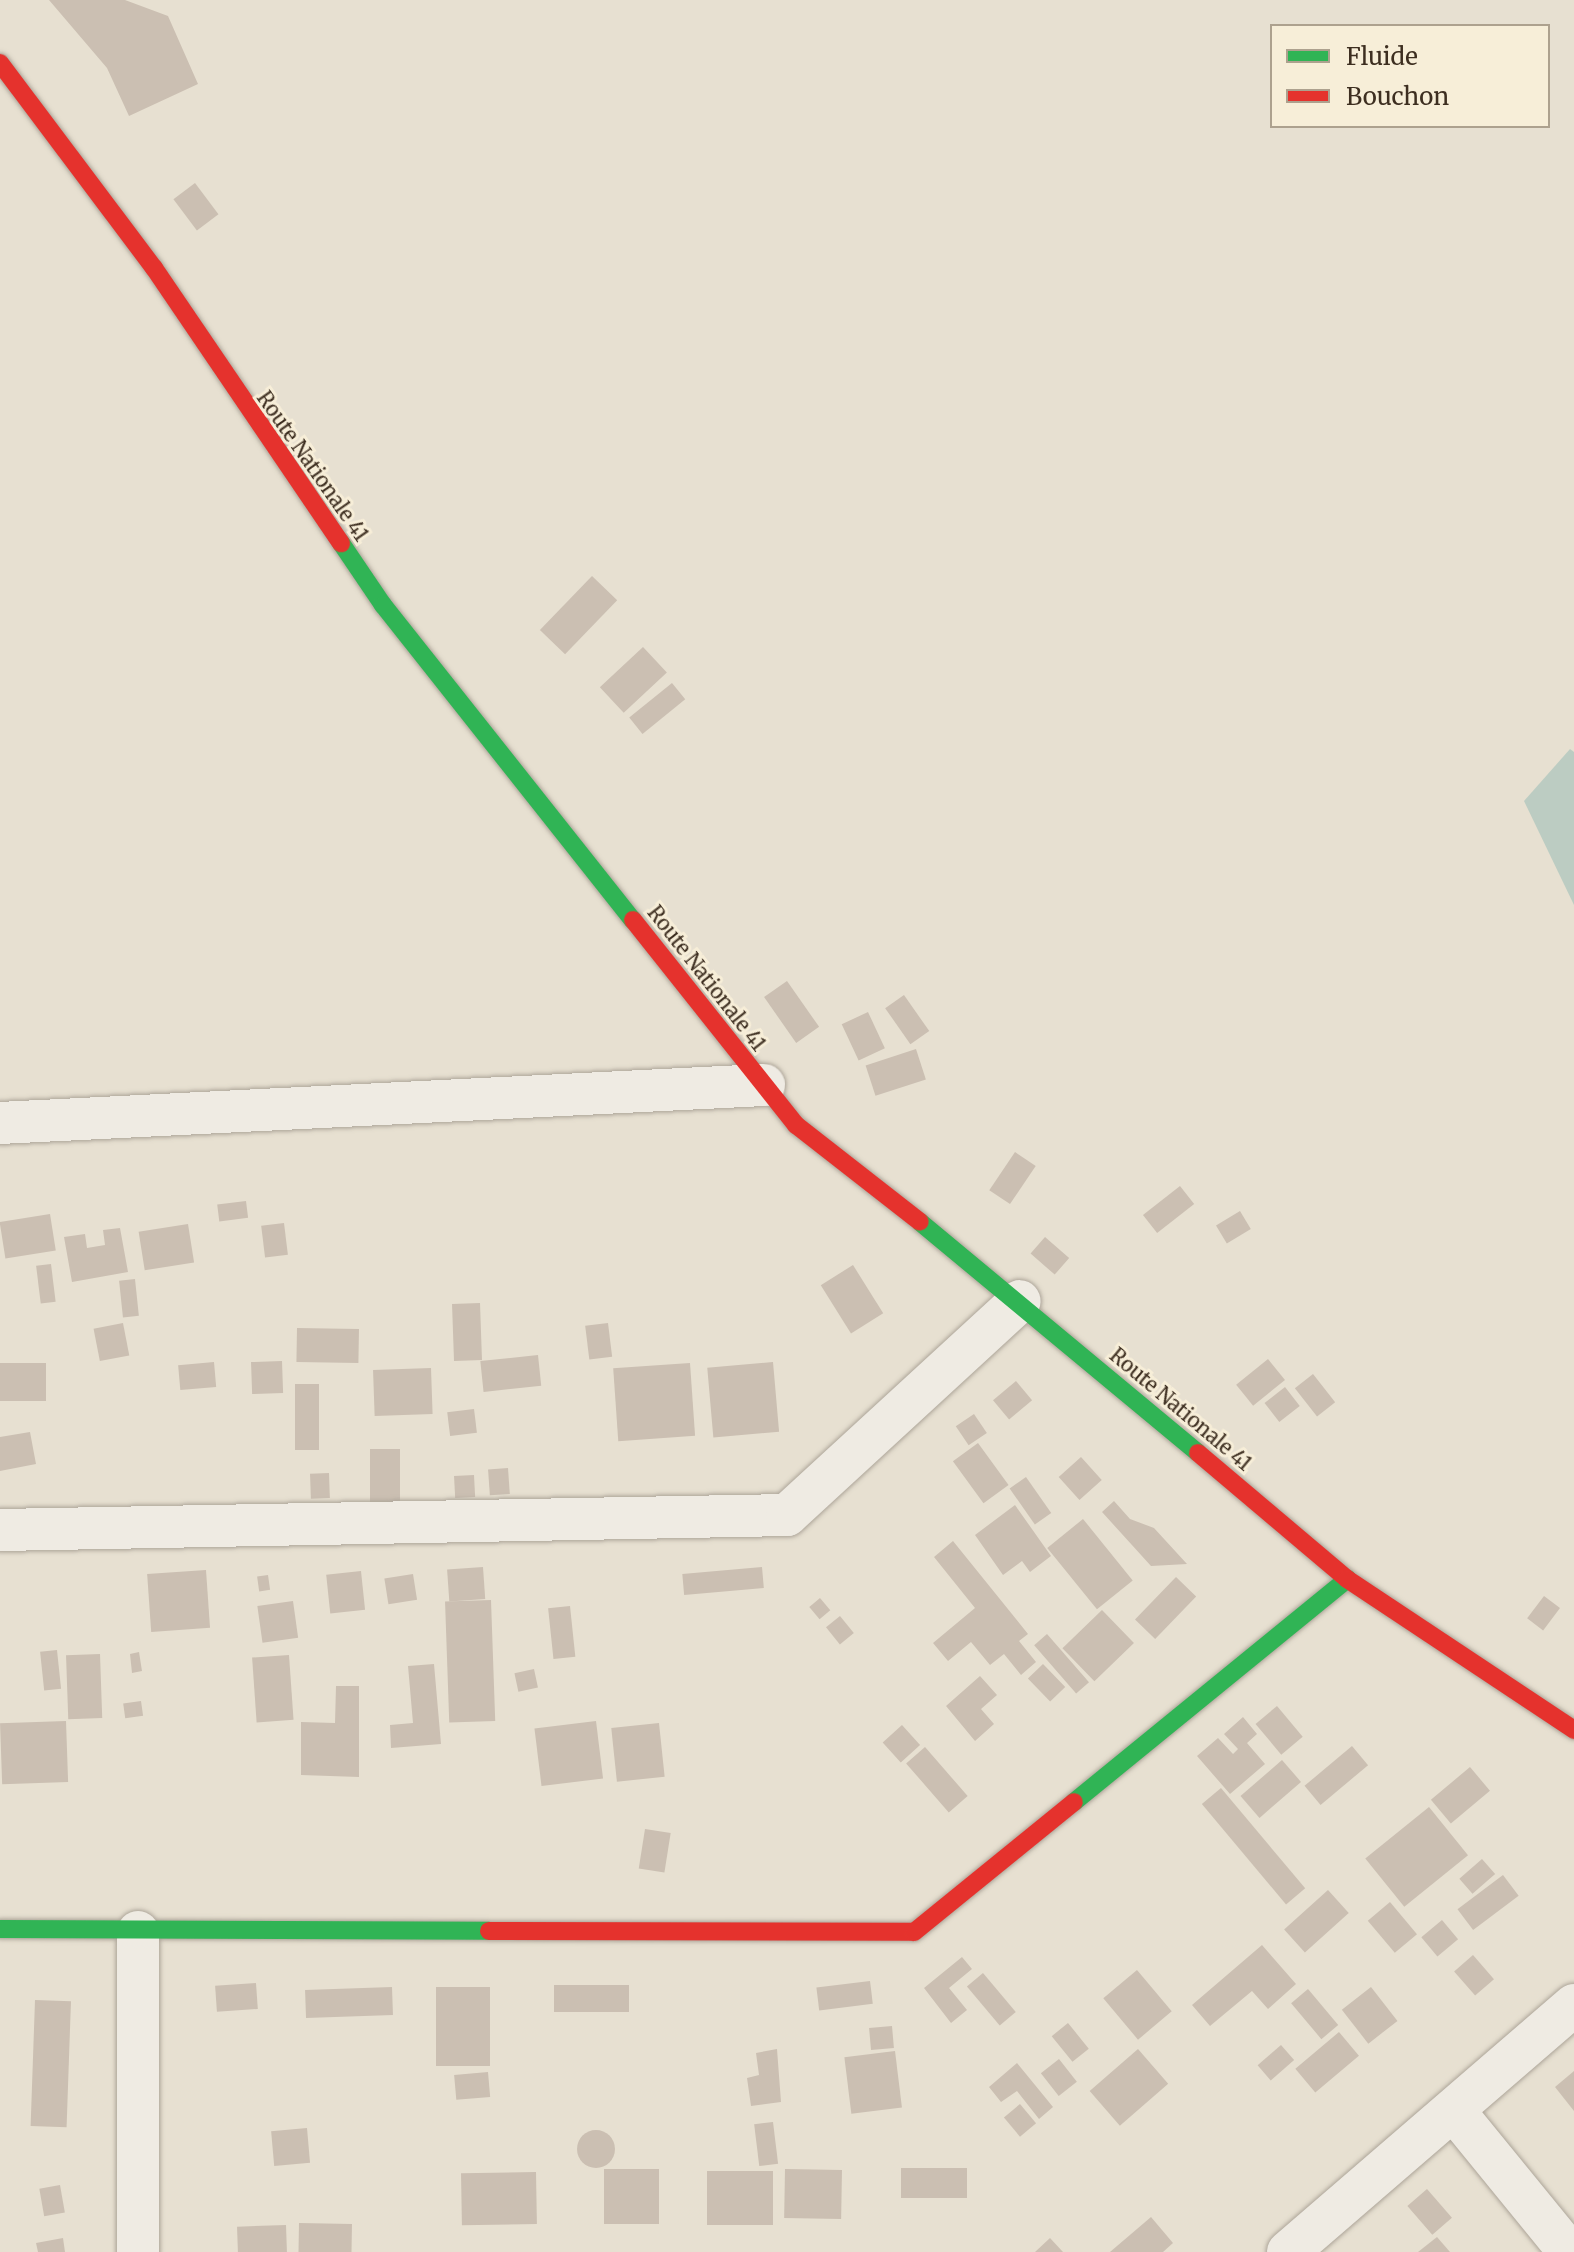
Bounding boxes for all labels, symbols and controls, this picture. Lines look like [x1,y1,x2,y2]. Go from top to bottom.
legend [1270,24,1550,128]
text: Fluide [1346,41,1418,72]
text: Bouchon [1346,81,1449,112]
street label: Route Nationale 41 [252,386,374,546]
street label: Route Nationale 41 [643,901,771,1055]
street label: Route Nationale 41 [1105,1343,1257,1475]

